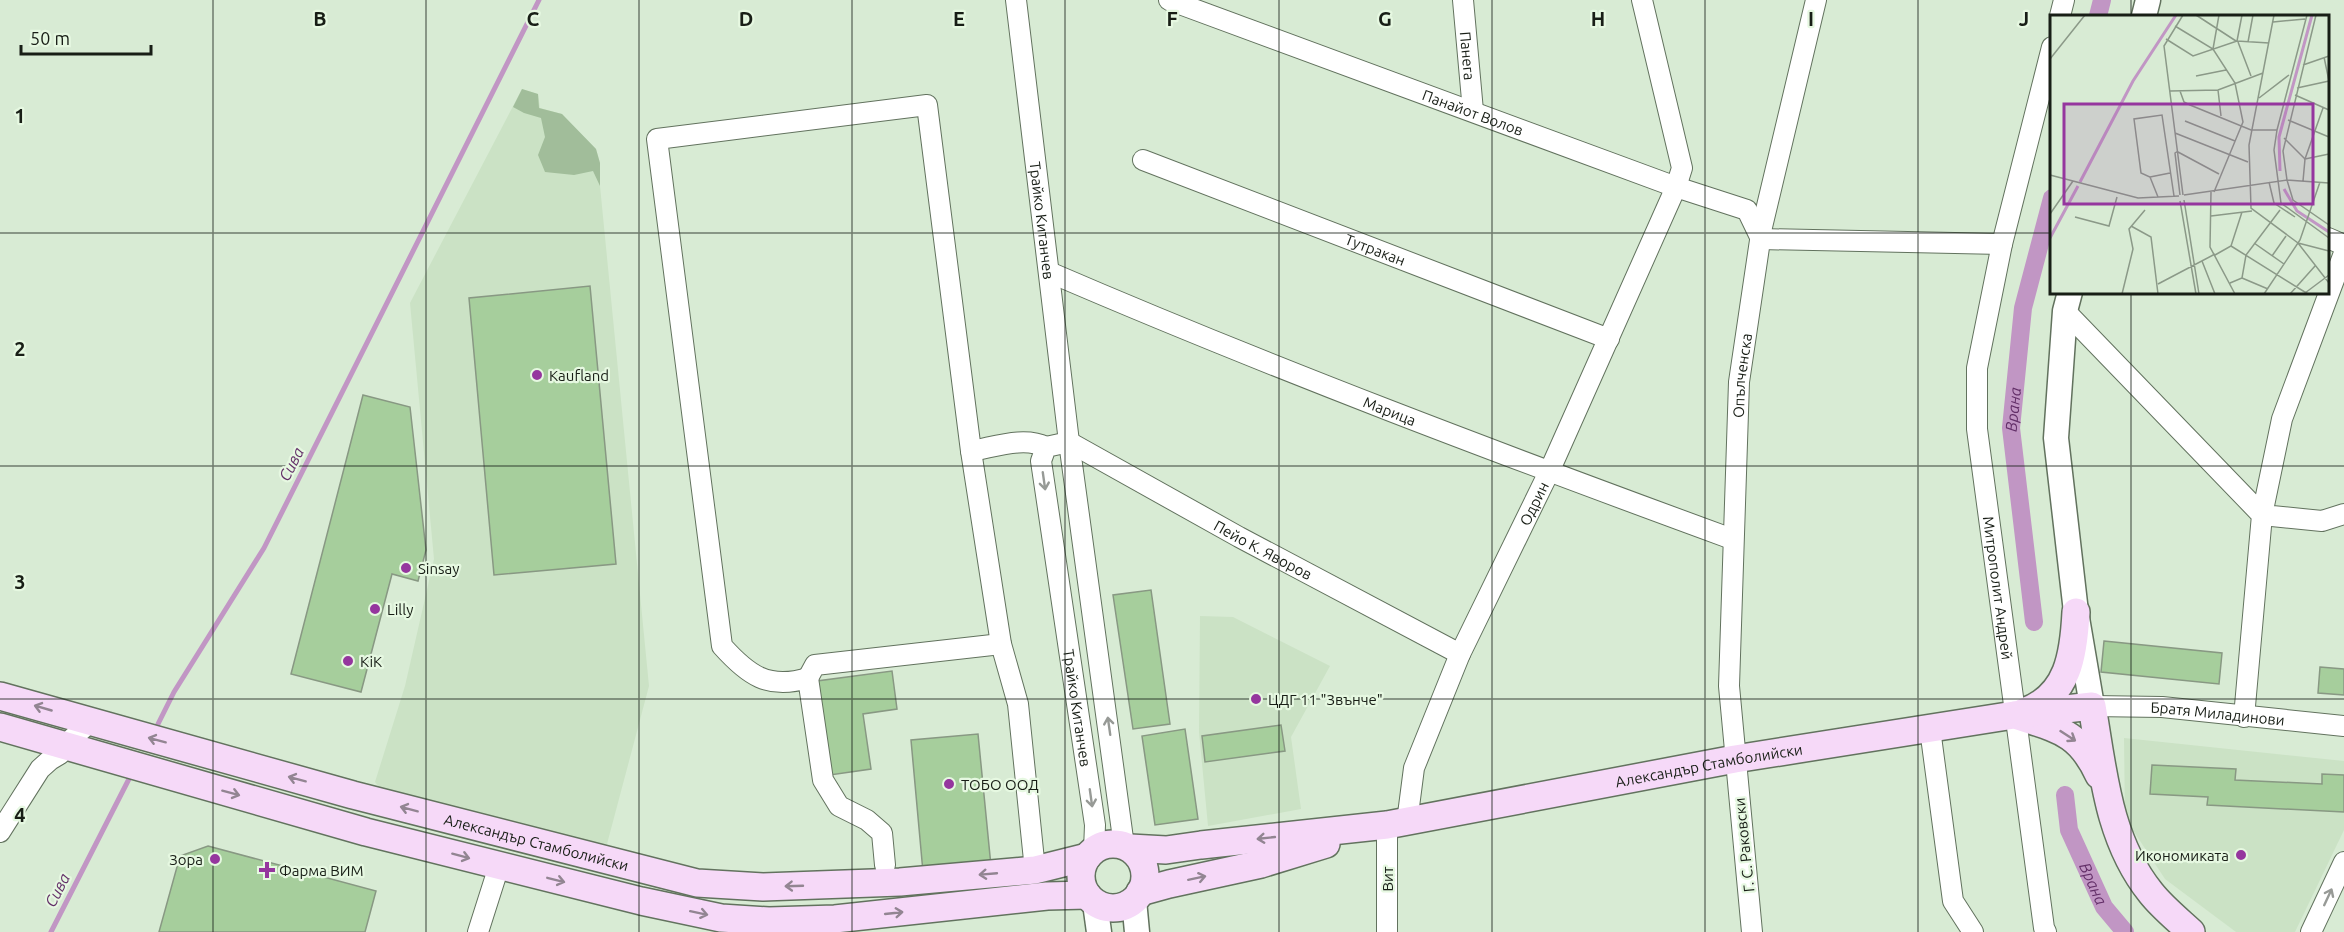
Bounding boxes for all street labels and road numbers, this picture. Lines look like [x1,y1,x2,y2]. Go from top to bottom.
street label: Панега [1457,31,1479,81]
street label: Панайот Волов [1420,86,1526,139]
street label: Трайко Китанчев [1027,161,1058,280]
street label: Тутракан [1343,230,1408,269]
street label: Опълченска [1729,332,1755,418]
street label: Марица [1361,393,1419,429]
street label: Одрин [1516,479,1552,528]
street label: Митрополит Андрей [1980,515,2016,661]
street label: Пейо К. Яворов [1211,516,1315,583]
street label: Трайко Китанчев [1061,648,1095,768]
street label: Братя Миладинови [2150,698,2286,728]
street label: Александър Стамболийски [1614,740,1804,790]
street label: Г. С. Раковски [1731,797,1757,893]
street label: Александър Стамболийски [442,810,631,874]
street label: Вит [1379,866,1396,892]

